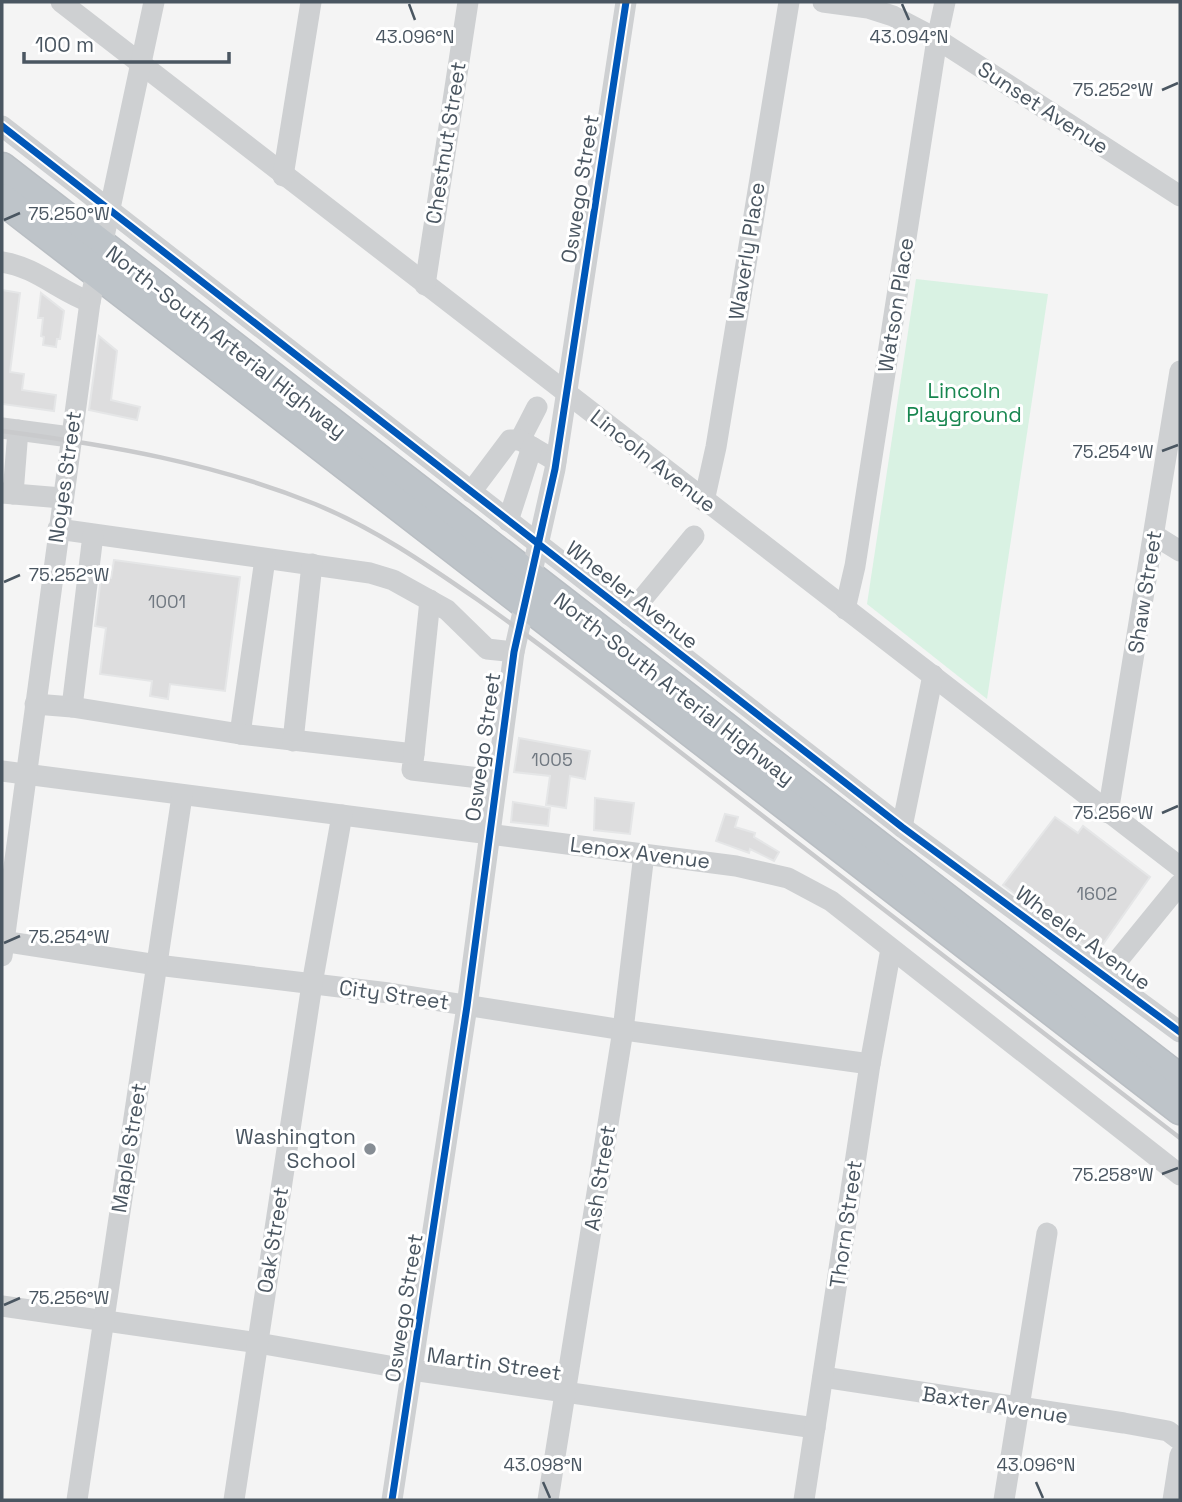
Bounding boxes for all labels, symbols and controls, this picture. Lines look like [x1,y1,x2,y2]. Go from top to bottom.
scale bar [24,21,229,65]
text: 43.096°N [376,25,454,48]
text: 43.094°N [869,25,949,48]
text: 100 m [35,31,94,58]
street label: Sunset Avenue [973,55,1114,160]
street label: Chestnut Street [419,60,472,226]
text: 75.252°W [1073,78,1153,101]
street label: Oswego Street [554,113,605,265]
street label: Waverly Place [722,180,771,322]
text: 75.250°W [28,202,110,225]
street label: Watson Place [872,236,919,374]
street label: North-South Arterial Highway [100,239,352,444]
park label: Lincoln Playground [906,377,1022,428]
street label: Lincoln Avenue [585,403,722,518]
street label: Noyes Street [42,409,87,545]
text: 75.254°W [1073,440,1154,463]
street label: Shaw Street [1121,529,1168,655]
street label: Wheeler Avenue [561,534,704,655]
text: 75.252°W [29,563,109,586]
street label: North-South Arterial Highway [548,586,800,791]
house number: 1001 [148,590,186,613]
street label: Oswego Street [459,671,506,823]
house number: 1005 [531,748,573,771]
text: 75.256°W [1073,801,1154,824]
street label: Lenox Avenue [569,831,712,874]
street label: Wheeler Avenue [1010,879,1156,996]
house number: 1602 [1077,882,1117,905]
text: 75.254°W [29,925,110,948]
street label: City Street [337,973,451,1016]
street label: Maple Street [105,1081,152,1215]
place label: Washington School [235,1123,356,1174]
street label: Ash Street [578,1123,621,1233]
marker: Washington School [362,1141,378,1157]
street label: Thorn Street [823,1158,868,1289]
text: 75.258°W [1073,1163,1154,1186]
street label: Oak Street [251,1185,294,1295]
street label: Oswego Street [378,1232,429,1384]
text: 75.256°W [29,1286,110,1309]
street label: Martin Street [425,1341,563,1386]
street label: Baxter Avenue [920,1380,1070,1429]
text: 43.098°N [504,1453,582,1476]
text: 43.096°N [997,1453,1075,1476]

